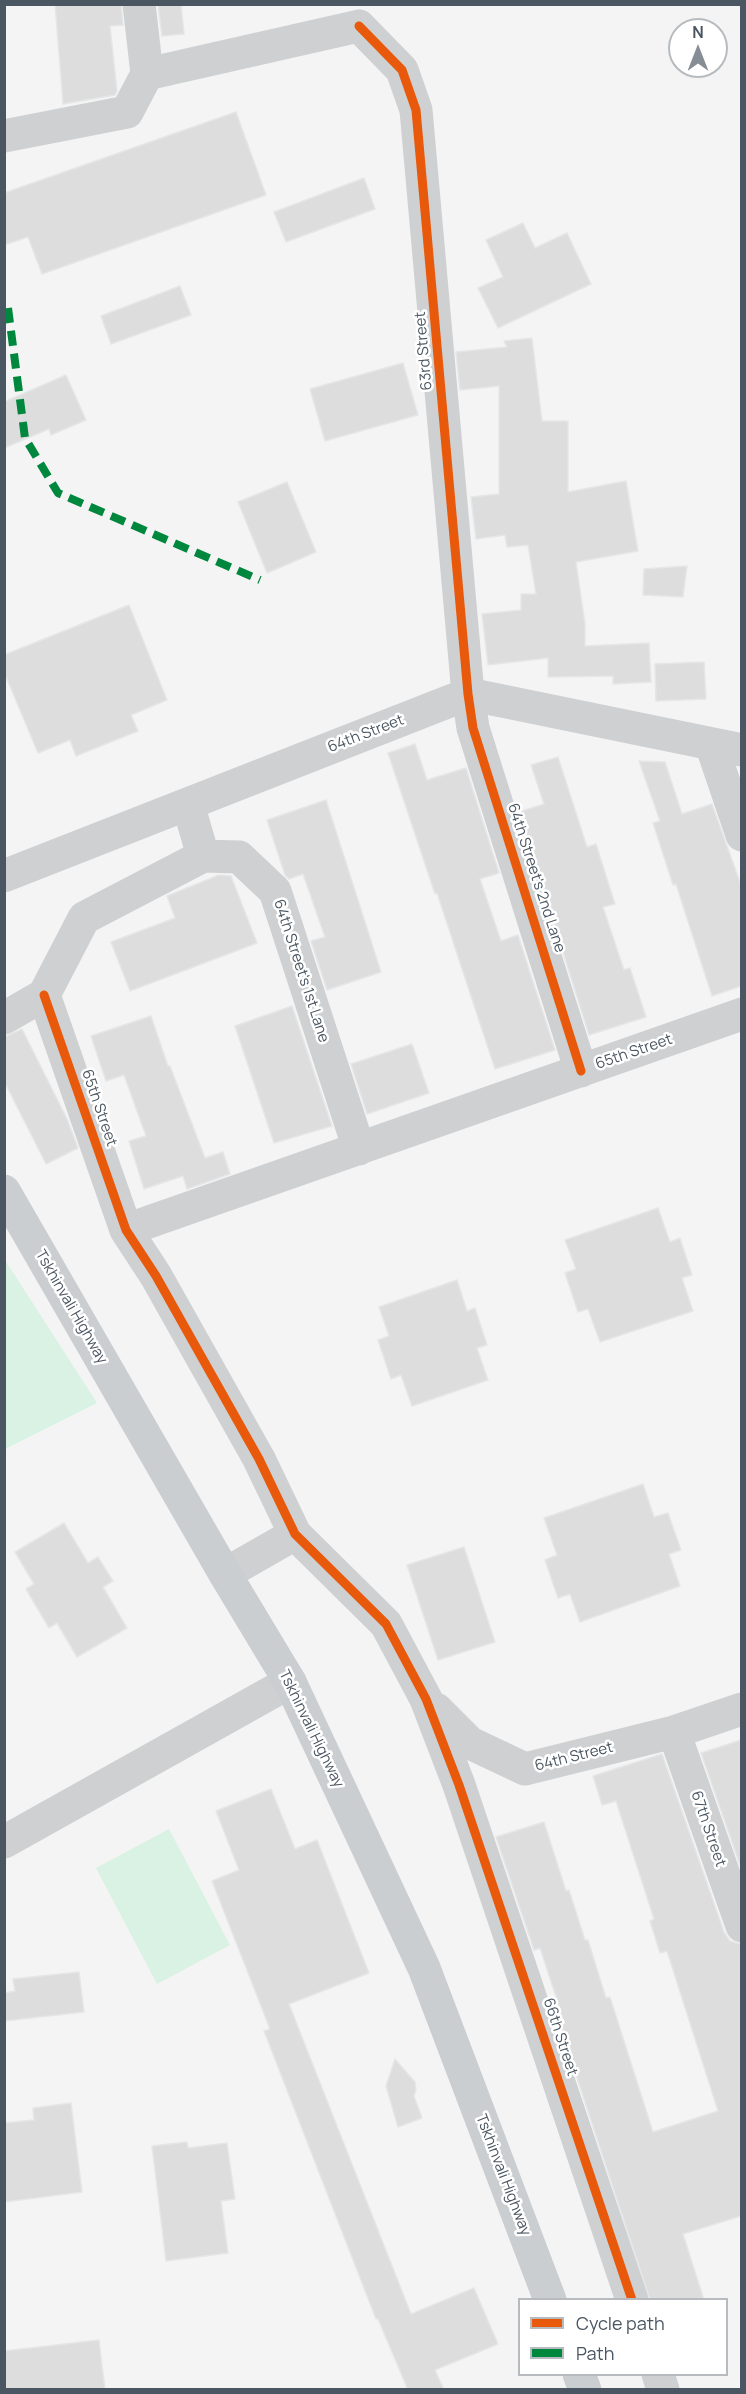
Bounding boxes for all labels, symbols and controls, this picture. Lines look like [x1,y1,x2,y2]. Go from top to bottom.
north arrow [668,18,728,78]
text: N [692,21,704,43]
street label: 63rd Street [412,311,436,391]
street label: 64th Street [325,711,407,757]
street label: 64th Street's 2nd Lane [503,801,569,955]
street label: 64th Street's 1st Lane [269,897,333,1045]
street label: 65th Street [593,1030,675,1074]
street label: 65th Street [77,1067,121,1149]
street label: Tskhinvali Highway [31,1247,111,1367]
street label: Tskhinvali Highway [275,1667,347,1791]
street label: 64th Street [533,1739,615,1775]
street label: 67th Street [687,1789,729,1869]
street label: 66th Street [539,1996,581,2078]
street label: Tskhinvali Highway [472,2112,534,2238]
legend [518,2298,728,2376]
text: Cycle path [576,2311,665,2335]
text: Path [576,2341,614,2365]

